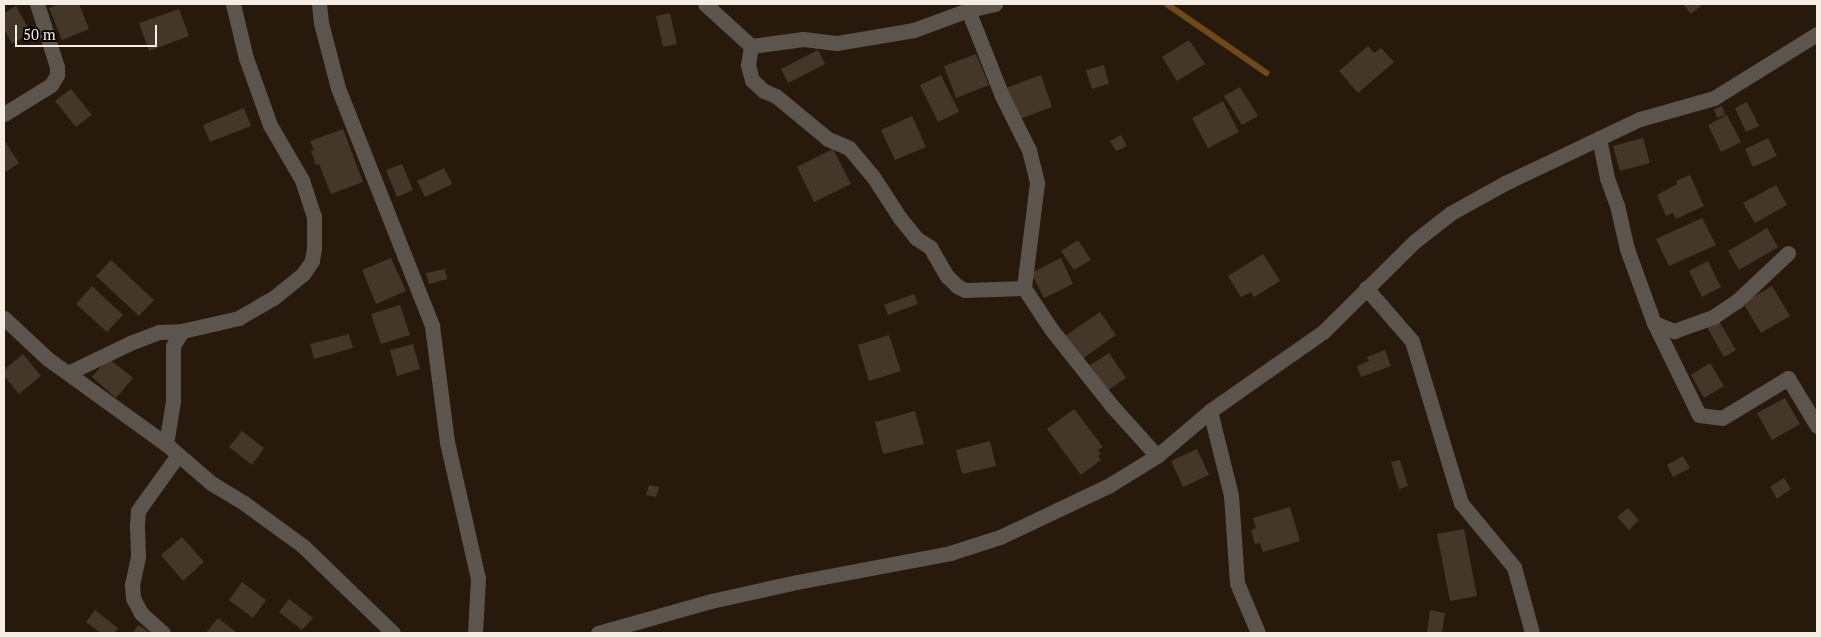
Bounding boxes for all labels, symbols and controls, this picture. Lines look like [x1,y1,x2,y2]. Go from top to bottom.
scale bar [18,15,160,47]
text: 50 m [23,24,56,44]

